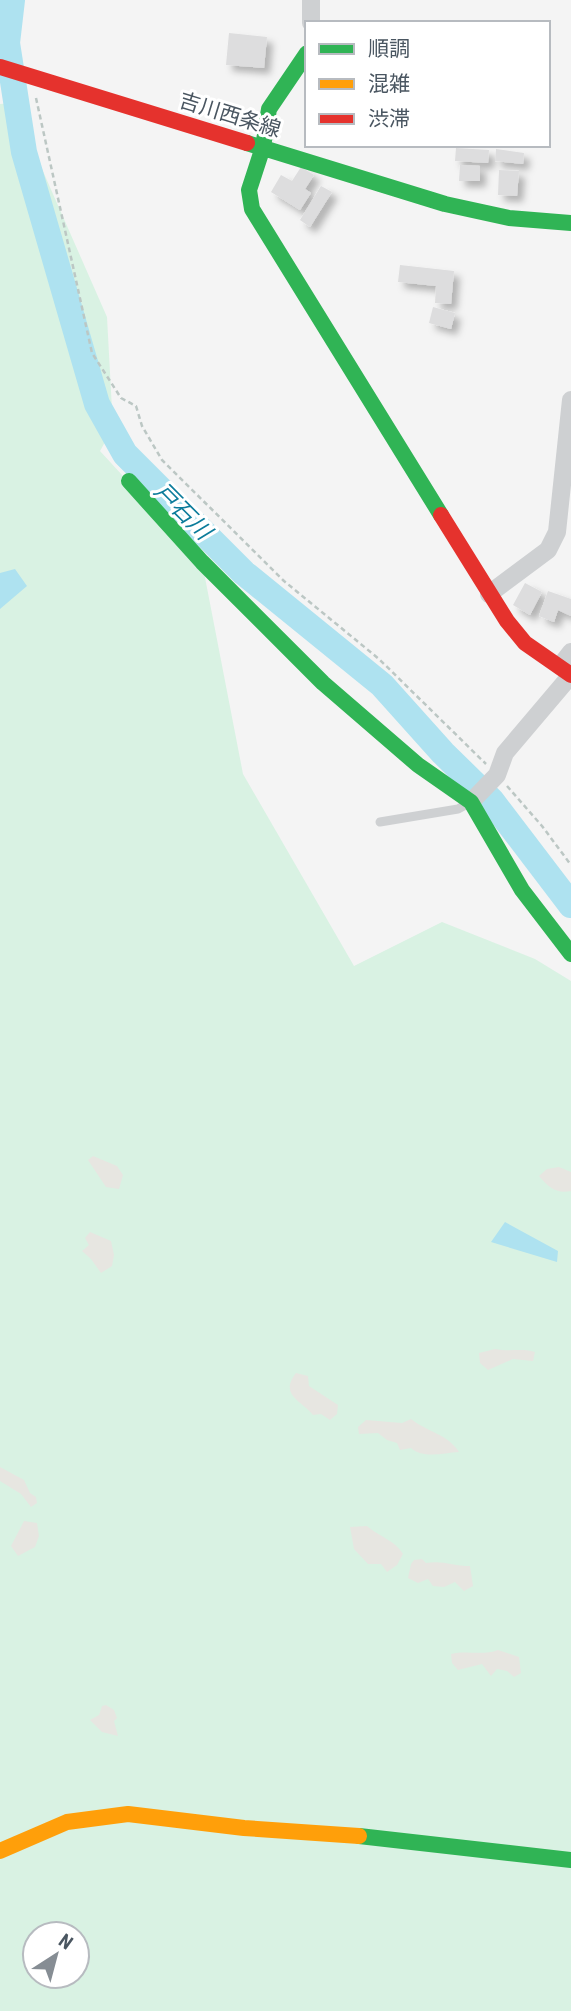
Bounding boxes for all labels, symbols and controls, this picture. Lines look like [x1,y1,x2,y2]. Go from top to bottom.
legend [305,21,550,147]
text: 順調 [368,37,410,61]
text: 混雑 [368,72,410,96]
street label: 吉川西条線 [176,88,284,142]
text: 渋滞 [368,107,410,131]
water label: 戸石川 [149,477,219,547]
north arrow [21,1920,91,1990]
text: N [54,1929,77,1954]

